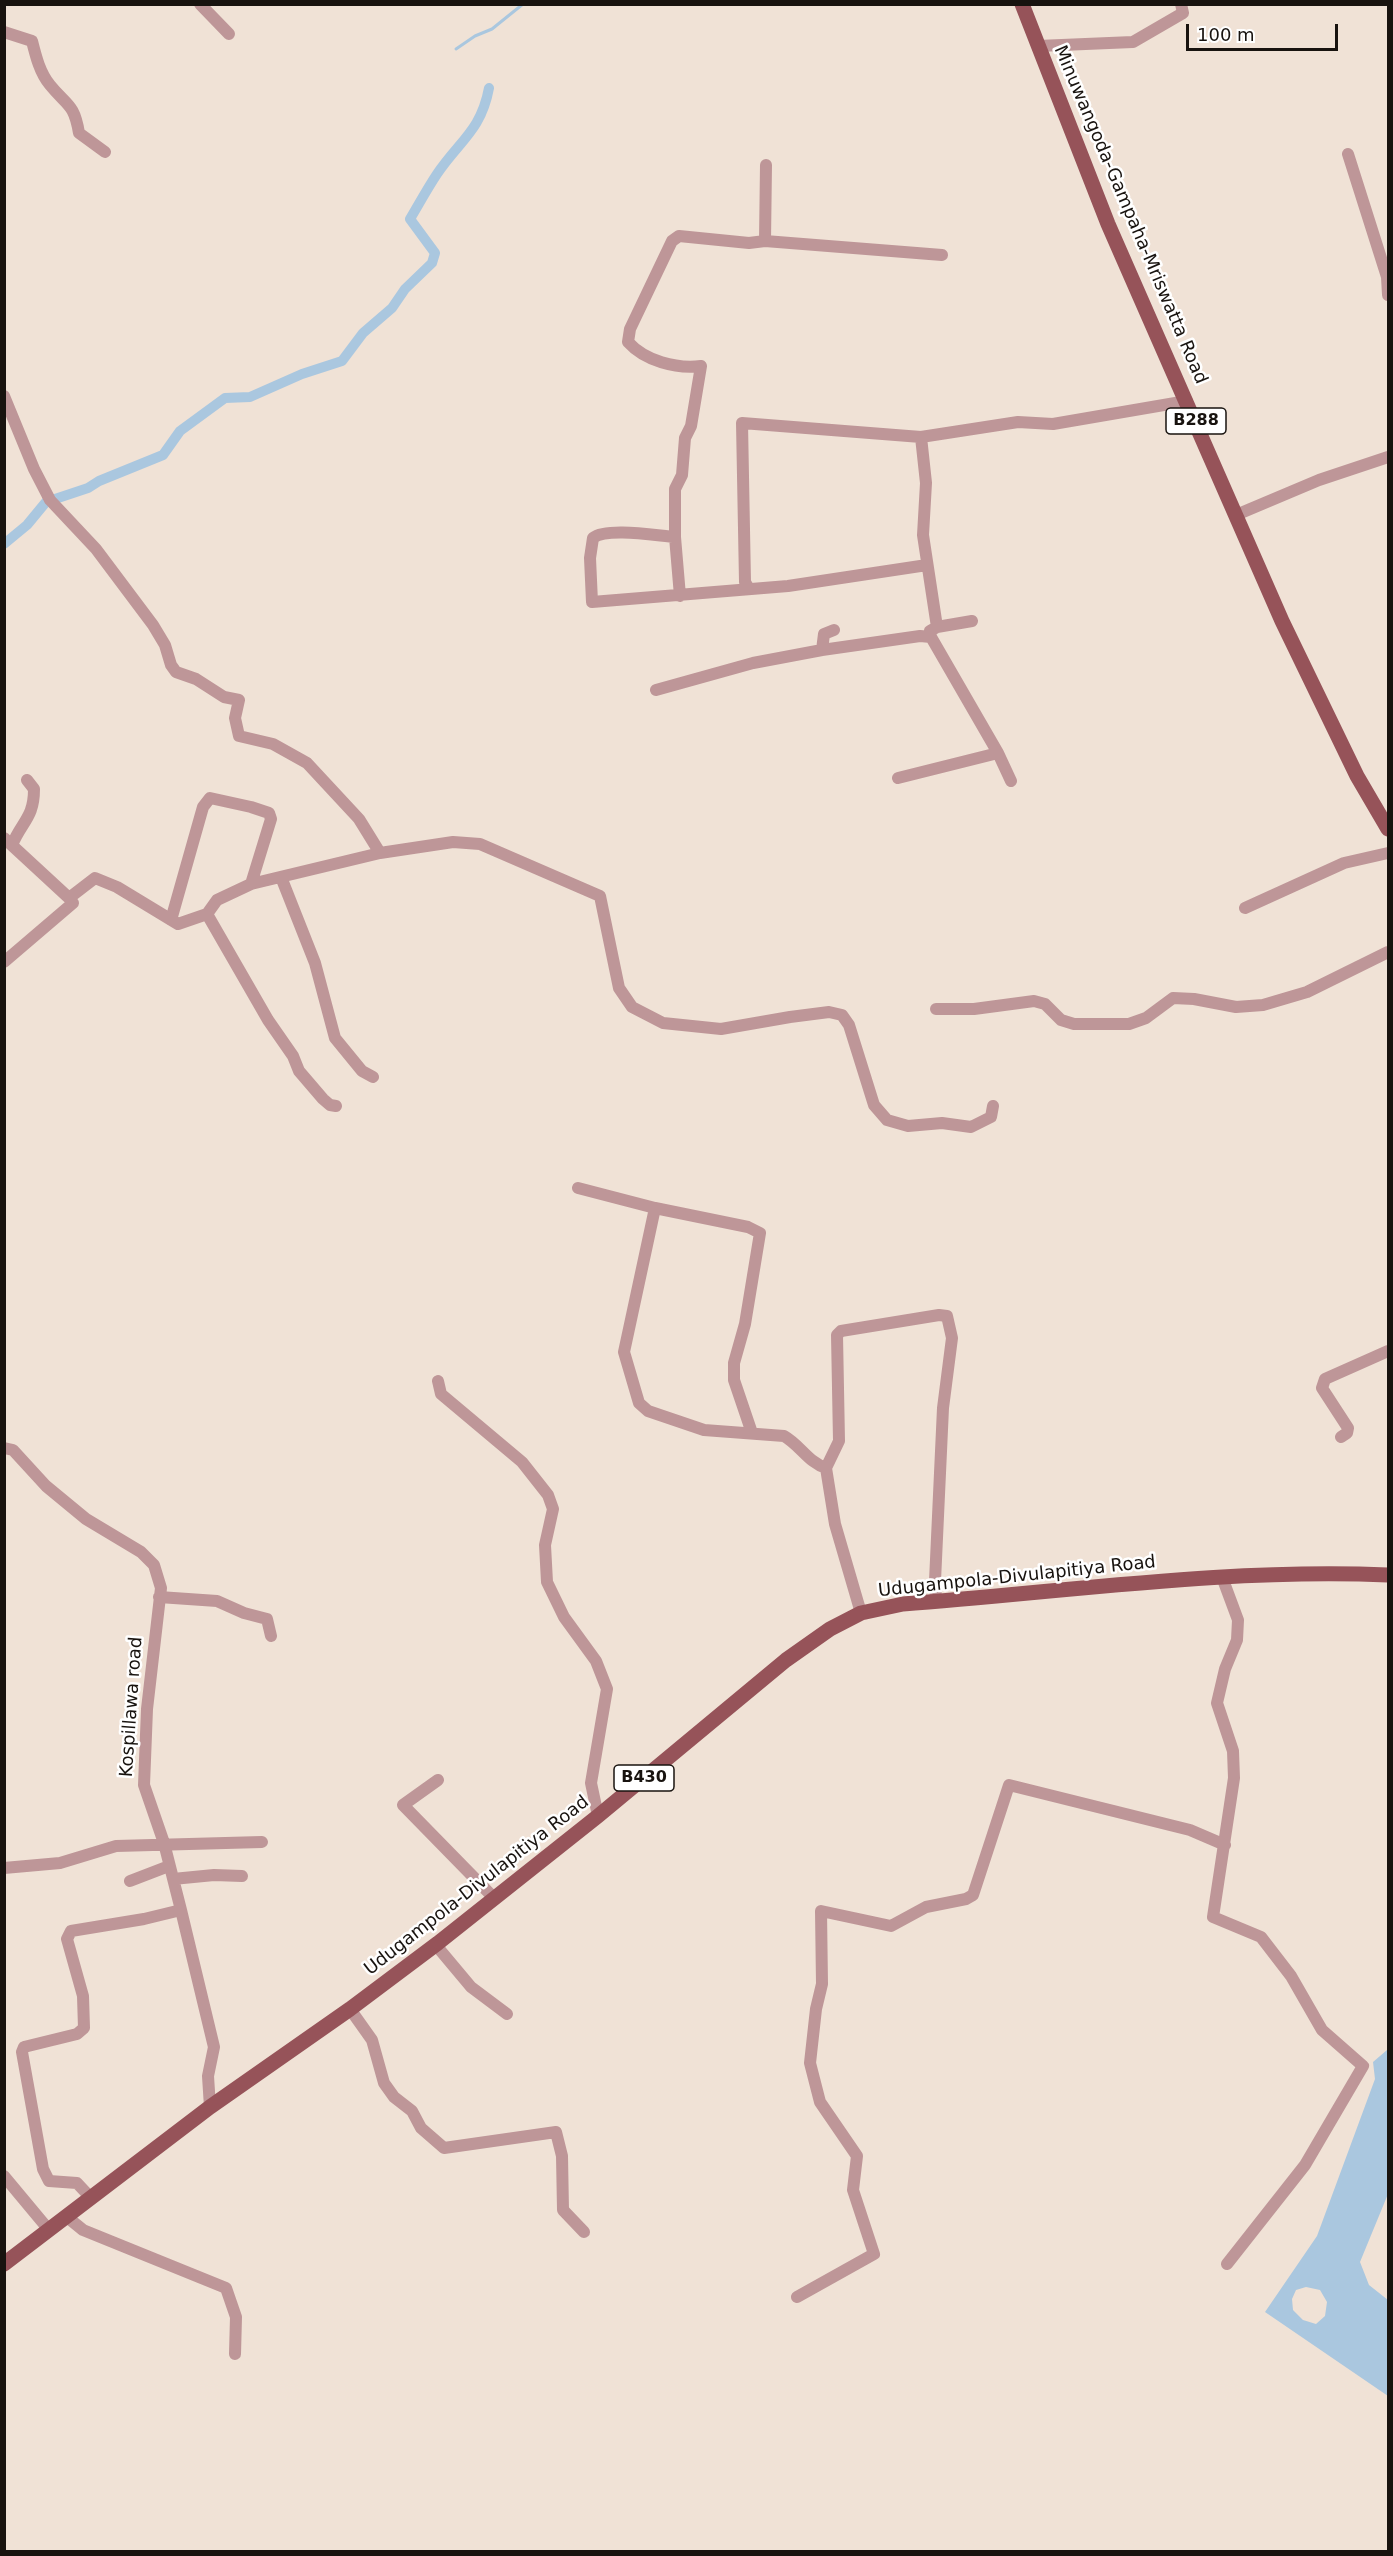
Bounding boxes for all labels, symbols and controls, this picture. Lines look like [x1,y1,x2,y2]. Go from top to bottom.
scale bar [1189,12,1340,50]
text: 100 m [1197,24,1255,45]
street label: Minuwangoda-Gampaha-Mriswatta Road [1049,43,1211,387]
road number: B288 [1166,408,1226,434]
street label: Udugampola-Divulapitiya Road [877,1552,1157,1602]
street label: Kospillawa road [116,1636,148,1778]
road number: B430 [614,1765,674,1791]
street label: Udugampola-Divulapitiya Road [360,1792,594,1980]

